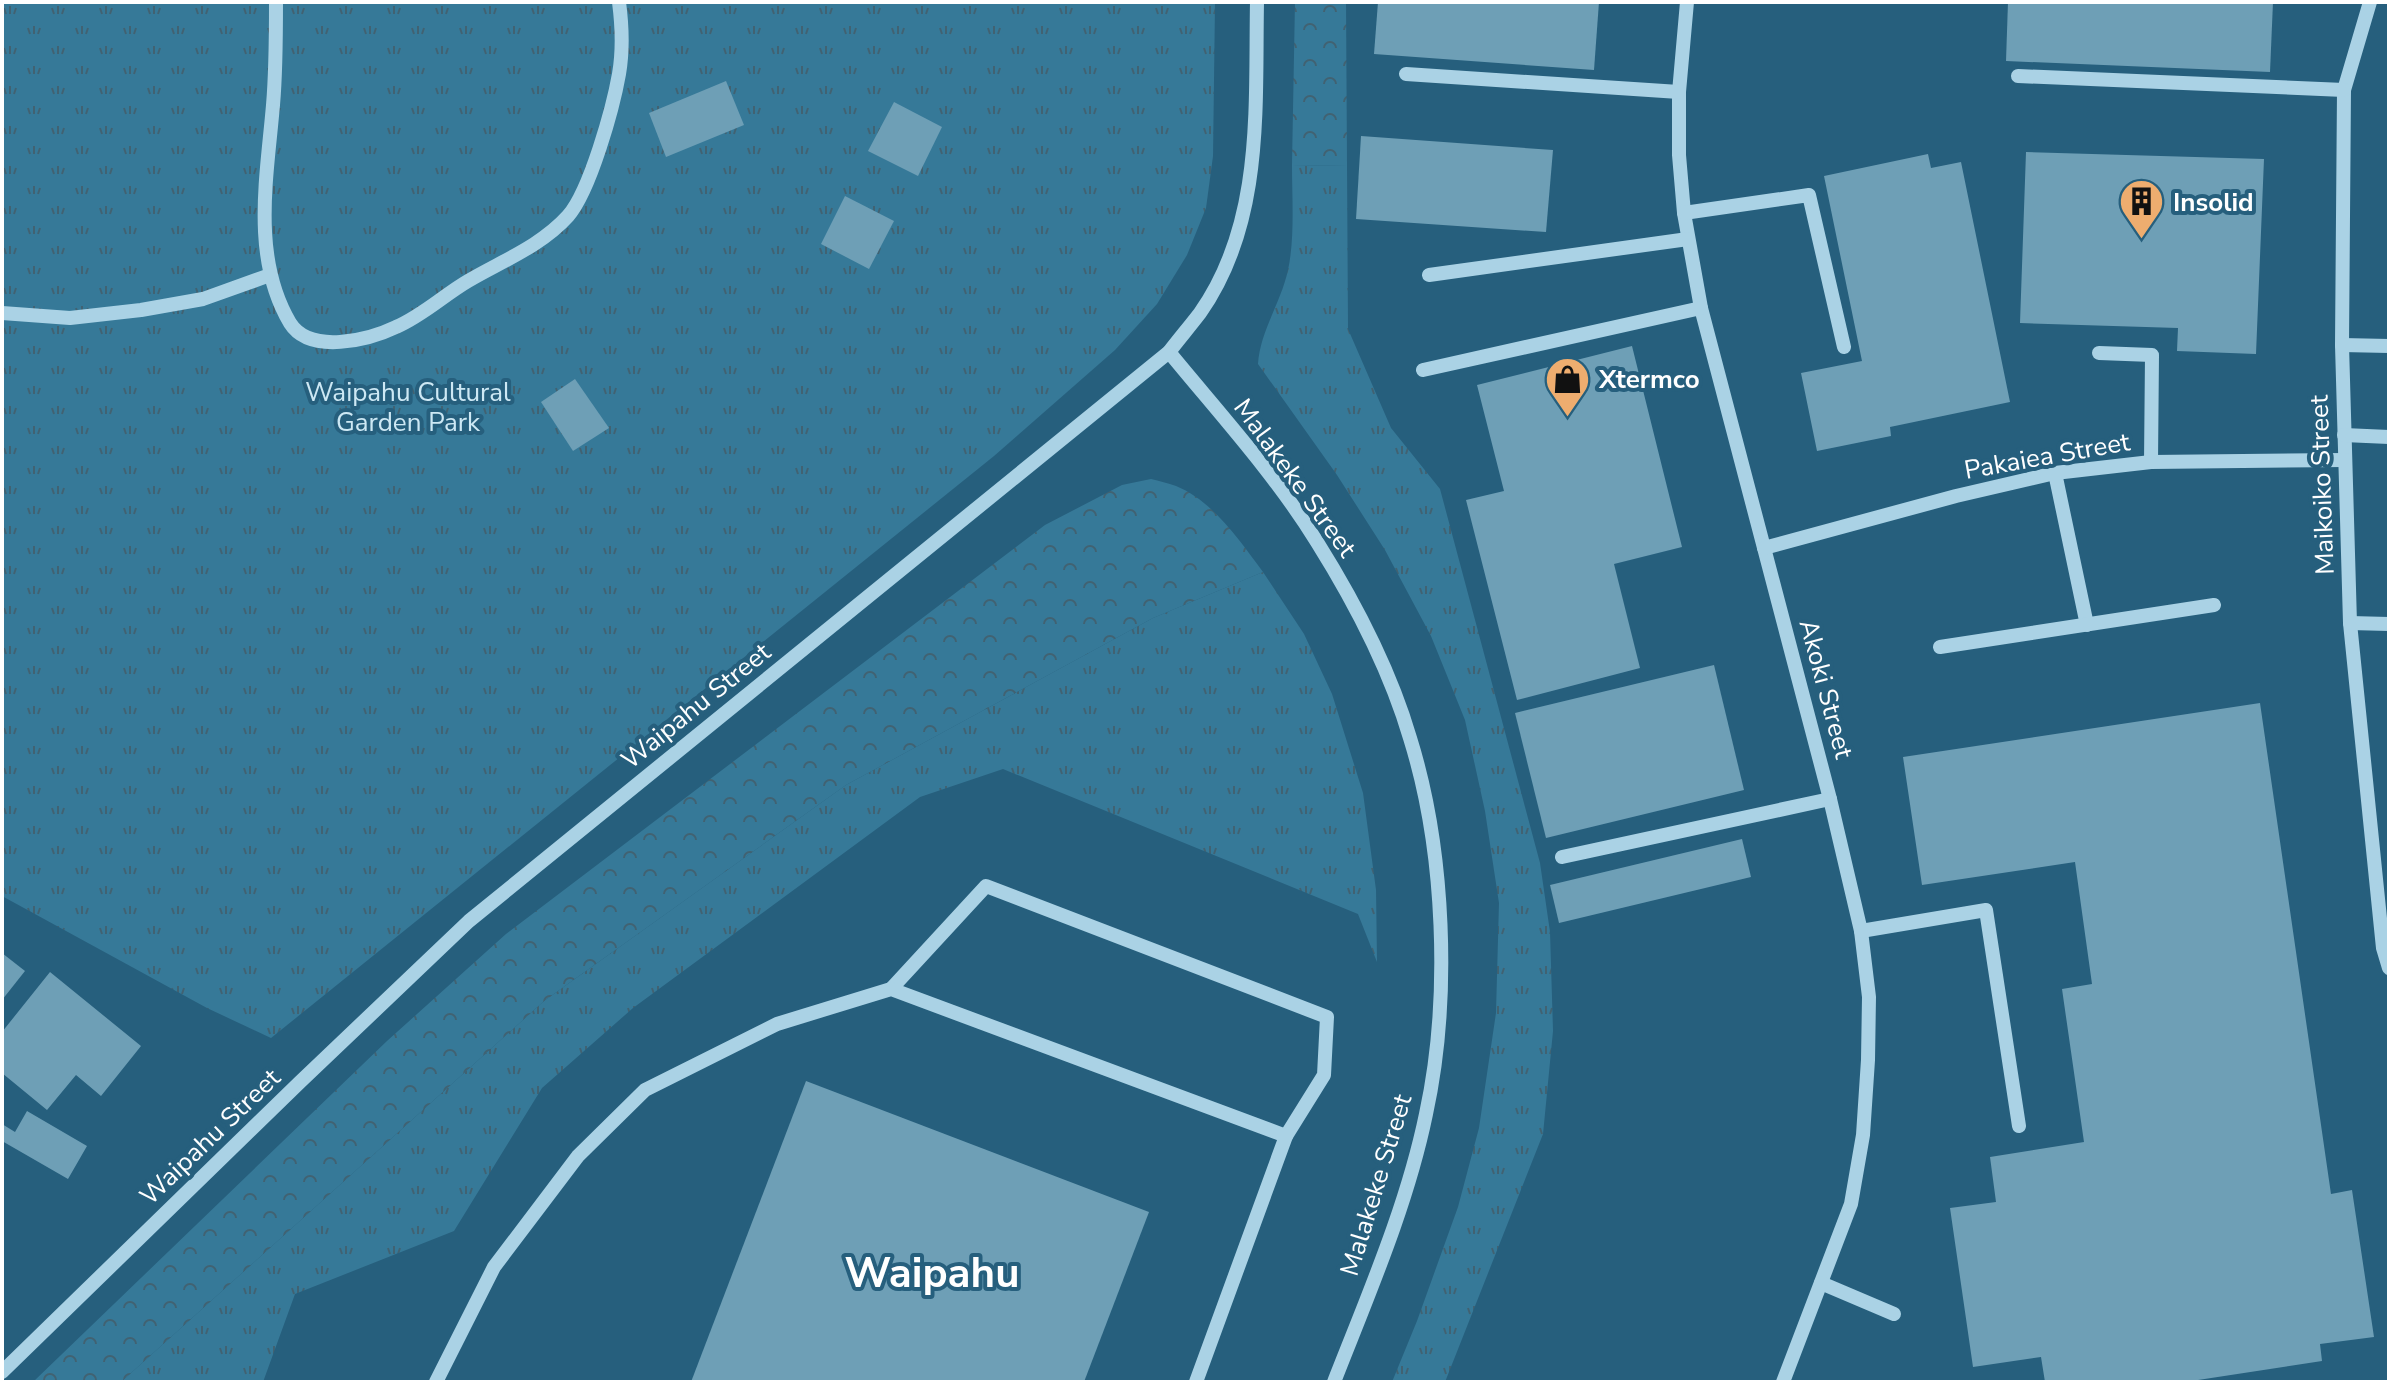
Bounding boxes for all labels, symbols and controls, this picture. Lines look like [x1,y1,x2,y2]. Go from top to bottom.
building icon: Insolid [2118,178,2166,241]
place label: Insolid [2173,185,2254,220]
shop icon: Xtermco [1544,355,1592,418]
place label: Xtermco [1598,362,1700,397]
park label: Waipahu Cultural Garden Park [305,375,511,440]
street label: Malakeke Street [1226,392,1365,565]
street label: Maikoiko Street [2301,394,2343,576]
street label: Pakaiea Street [1961,424,2133,488]
street label: Akoki Street [1791,616,1862,763]
street label: Waipahu Street [614,634,779,777]
street label: Waipahu Street [132,1060,289,1213]
street label: Malakeke Street [1332,1089,1420,1280]
district label: Waipahu [845,1245,1019,1302]

